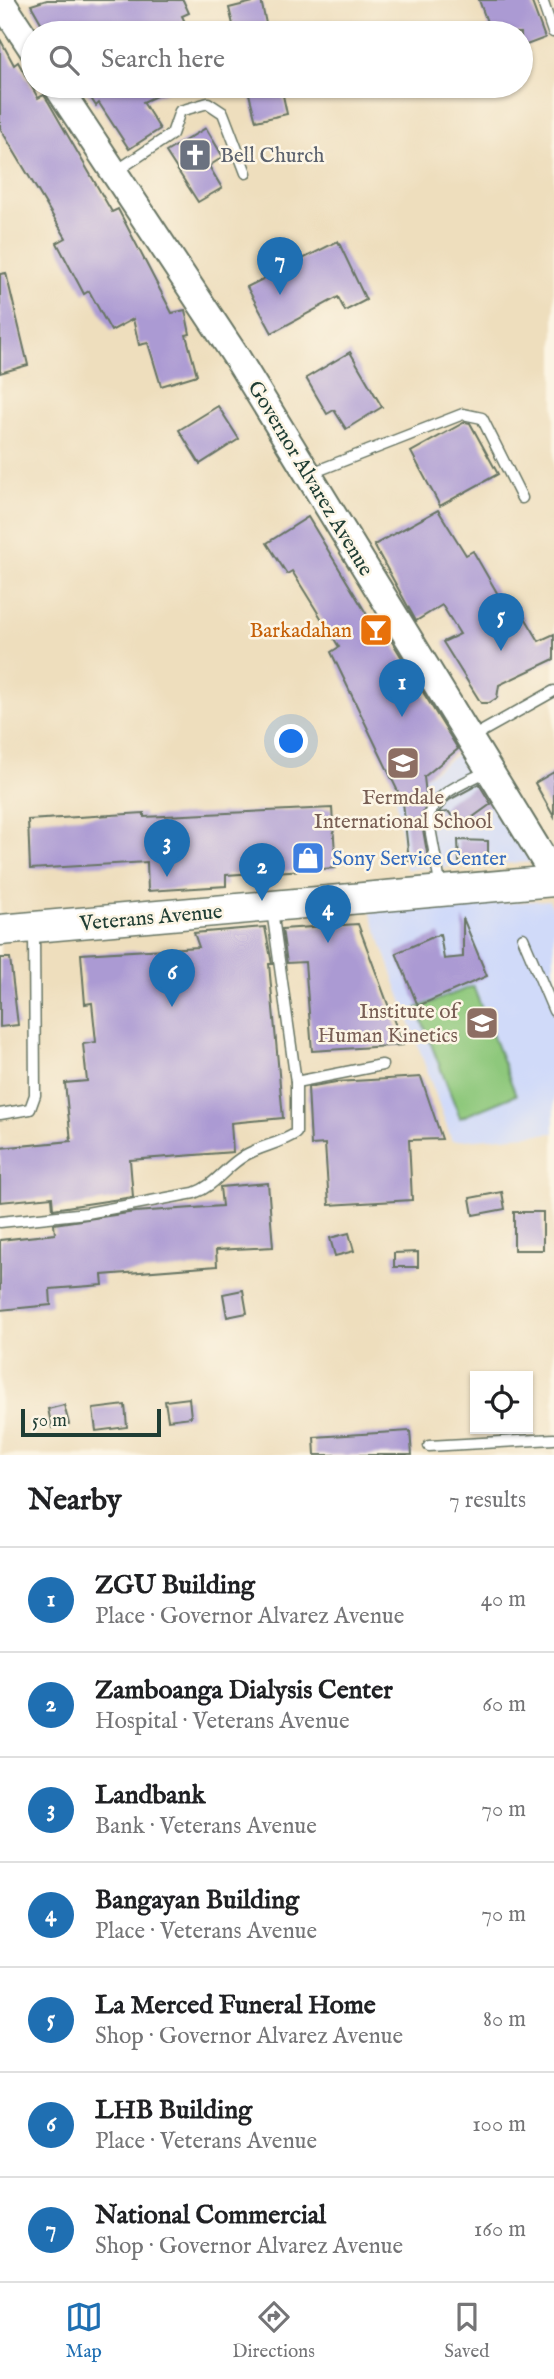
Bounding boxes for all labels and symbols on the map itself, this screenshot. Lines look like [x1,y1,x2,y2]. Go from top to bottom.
church icon: Bell Church [176,136,214,174]
place label: Bell Church [220,143,324,170]
pin: 7 [257,237,303,295]
street label: Governor Alvarez Avenue [241,376,379,582]
pin: 5 [478,593,524,651]
bar icon: Barkadahan [357,611,395,649]
place label: Barkadahan [249,618,352,645]
pin: 1 [379,659,425,717]
your location [274,724,308,758]
school or university icon: Fermdale International School [384,744,422,782]
place label: Fermdale International School [314,785,493,836]
pin: 3 [144,819,190,877]
shop icon: Sony Service Center [289,839,327,877]
pin: 2 [239,843,285,901]
place label: Sony Service Center [332,846,507,873]
pin: 4 [305,885,351,943]
street label: Veterans Avenue [78,899,224,938]
pin: 6 [149,949,195,1007]
place label: Institute of Human Kinetics [318,999,461,1050]
school or university icon: Institute of Human Kinetics [463,1004,501,1042]
scale bar [21,1406,161,1438]

